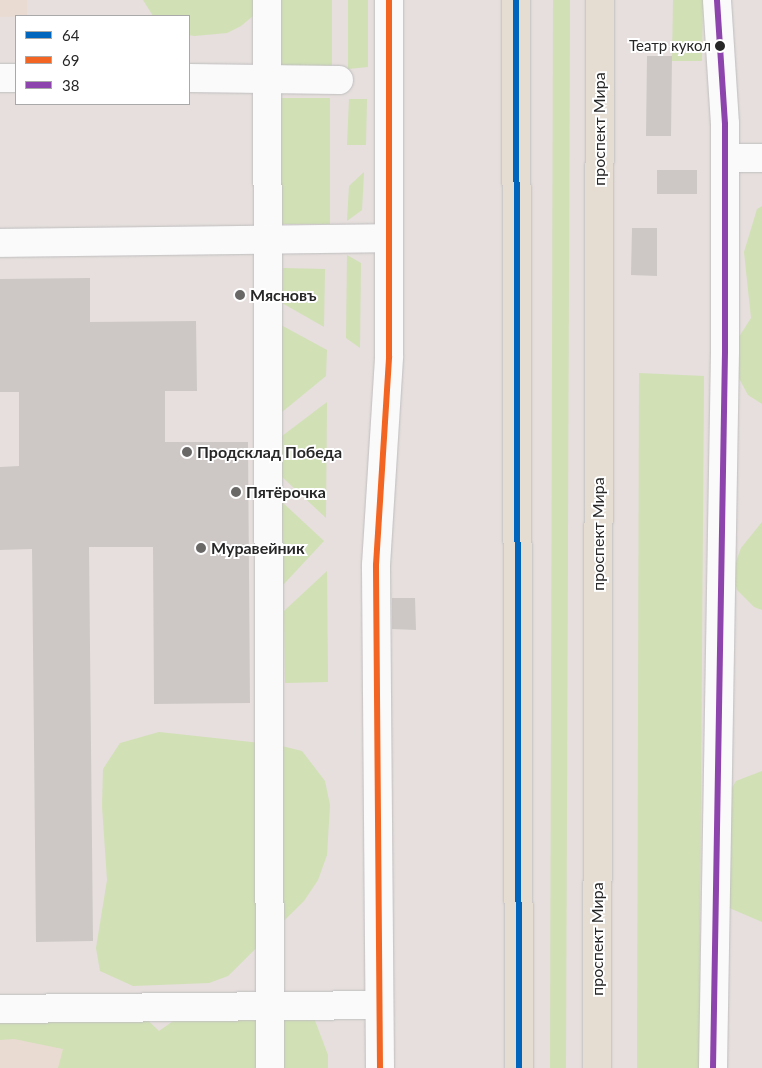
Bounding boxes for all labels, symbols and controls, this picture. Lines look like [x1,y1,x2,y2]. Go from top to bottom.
legend [15,15,190,105]
text: 64 [62,26,79,44]
place label: Театр кукол [629,37,711,55]
marker: Театр кукол [715,41,725,51]
text: 69 [62,51,79,69]
street label: проспект Мира [589,72,609,186]
text: 38 [62,76,79,94]
place label: Мясновъ [250,285,317,305]
marker: Мясновъ [234,289,246,301]
place label: Продсклад Победа [197,442,342,462]
marker: Продсклад Победа [181,446,193,458]
street label: проспект Мира [588,477,608,591]
place label: Пятёрочка [246,482,326,502]
marker: Пятёрочка [230,486,242,498]
place label: Муравейник [211,538,305,558]
marker: Муравейник [195,542,207,554]
street label: проспект Мира [587,882,607,996]

